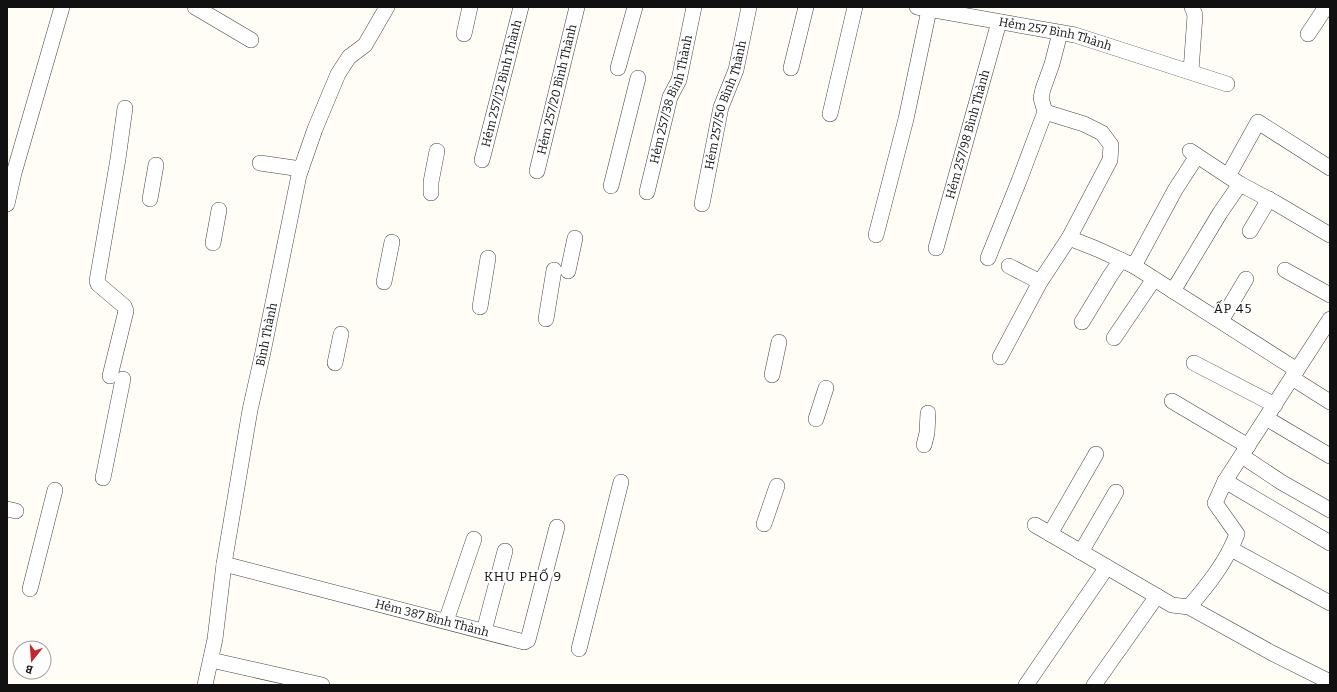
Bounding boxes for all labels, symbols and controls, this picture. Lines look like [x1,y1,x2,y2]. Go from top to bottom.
street label: Hẻm 257 Bình Thành [998,15,1114,54]
street label: Hẻm 257/12 Bình Thành [479,18,525,149]
street label: Hẻm 257/20 Bình Thành [534,22,580,156]
street label: Hẻm 257/38 Bình Thành [647,33,695,165]
street label: Hẻm 257/50 Bình Thành [702,39,749,171]
street label: Hẻm 257/98 Bình Thành [943,68,993,201]
district label: ẤP 45 [1214,300,1252,316]
street label: Bình Thành [253,301,280,368]
district label: KHU PHỐ 9 [484,568,562,584]
street label: Hẻm 387 Bình Thành [374,597,491,640]
north arrow [12,640,52,680]
text: B [24,662,35,676]

